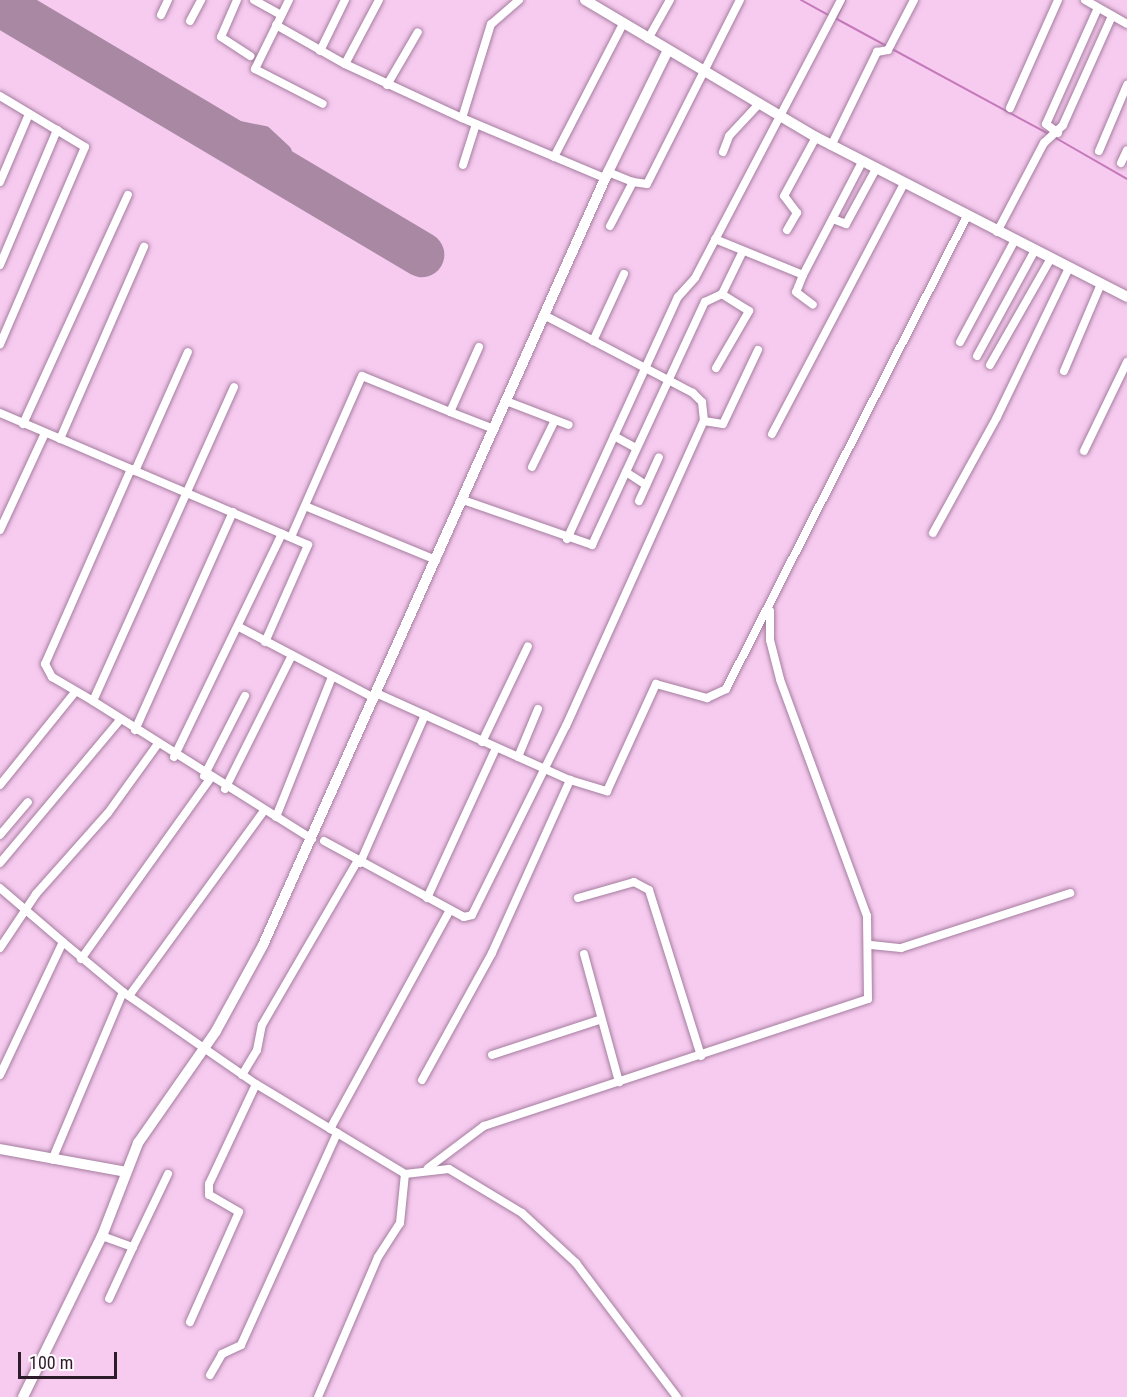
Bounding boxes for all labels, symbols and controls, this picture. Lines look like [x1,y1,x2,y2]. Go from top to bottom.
scale bar [21,1340,120,1378]
text: 100 m [29,1352,73,1373]

